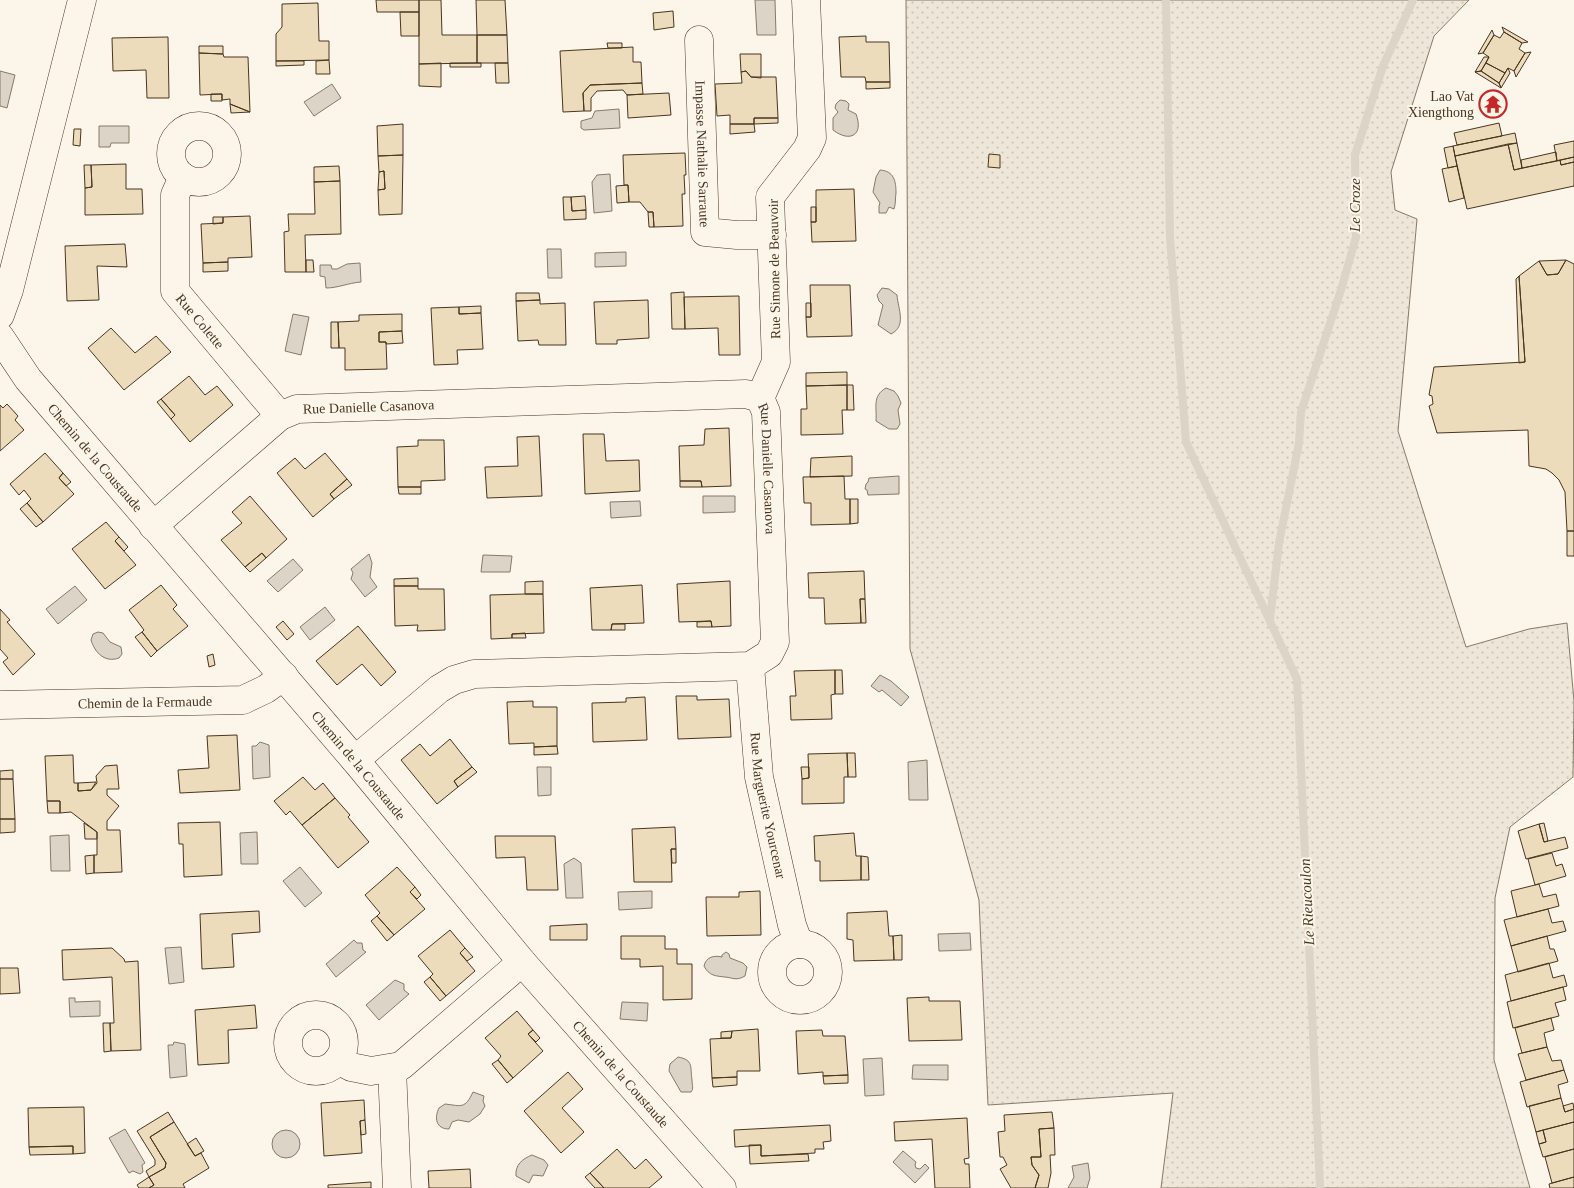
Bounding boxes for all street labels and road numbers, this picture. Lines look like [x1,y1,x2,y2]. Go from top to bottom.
street label: Impasse Nathalie Sarraute [692,80,712,228]
street label: Rue Simone de Beauvoir [766,198,783,339]
street label: Rue Colette [173,291,227,352]
street label: Rue Danielle Casanova [303,397,435,417]
street label: Chemin de la Coustaude [45,401,145,515]
street label: Rue Danielle Casanova [755,401,778,535]
street label: Chemin de la Fermaude [78,694,212,711]
street label: Chemin de la Coustaude [308,708,408,823]
street label: Rue Marguerite Yourcenar [747,732,789,881]
street label: Chemin de la Coustaude [569,1018,672,1131]

